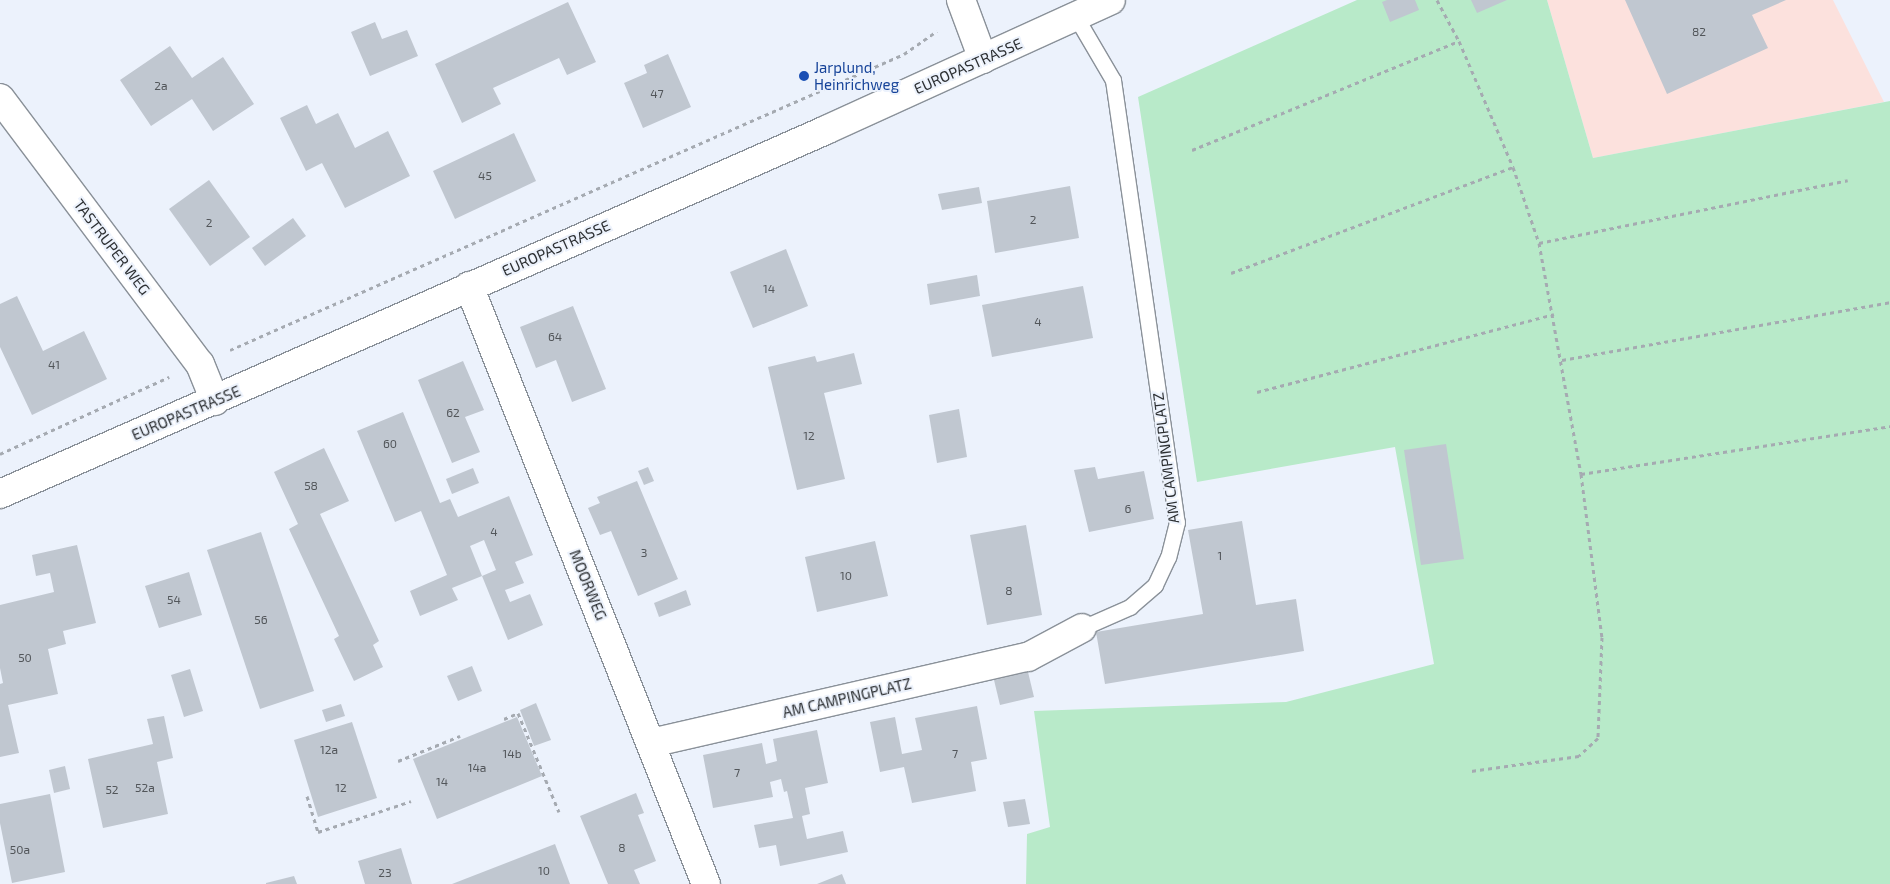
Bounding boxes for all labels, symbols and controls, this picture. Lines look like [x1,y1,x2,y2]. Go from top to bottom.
house number: 82 [1692,25,1706,39]
street label: EUROPASTRASSE [911,34,1025,98]
place label: Jarplund, Heinrichweg [814,58,899,93]
marker: Jarplund, Heinrichweg [798,70,810,82]
house number: 2a [154,79,168,93]
house number: 47 [650,87,664,101]
house number: 45 [478,169,492,183]
street label: TASTRUPER WEG [70,196,154,298]
house number: 2 [1030,213,1036,227]
house number: 2 [206,216,212,230]
street label: EUROPASTRASSE [499,216,613,280]
house number: 14 [763,282,775,296]
house number: 4 [1034,315,1042,329]
house number: 64 [548,330,562,344]
house number: 41 [48,358,60,372]
street label: EUROPASTRASSE [129,382,243,444]
street label: AM CAMPINGPLATZ [1149,391,1183,525]
house number: 62 [446,406,460,420]
house number: 12 [803,429,815,443]
house number: 60 [383,437,397,451]
house number: 58 [304,479,318,493]
house number: 6 [1125,502,1131,516]
house number: 4 [490,525,498,539]
house number: 3 [641,546,647,560]
street label: MOORWEG [566,547,610,623]
house number: 1 [1218,549,1222,563]
house number: 10 [840,569,852,583]
house number: 8 [1005,584,1013,598]
house number: 54 [167,593,181,607]
house number: 56 [254,613,268,627]
house number: 50 [18,651,32,665]
street label: AM CAMPINGPLATZ [781,674,913,722]
house number: 12a [320,743,338,757]
house number: 14b [503,747,521,761]
house number: 7 [952,747,958,761]
house number: 14a [468,761,486,775]
house number: 7 [734,766,740,780]
house number: 14 [436,775,448,789]
house number: 52a [135,781,155,795]
house number: 12 [335,781,347,795]
house number: 52 [105,783,119,797]
house number: 8 [618,841,626,855]
house number: 50a [10,843,30,857]
house number: 10 [538,864,550,878]
house number: 23 [378,866,392,880]

